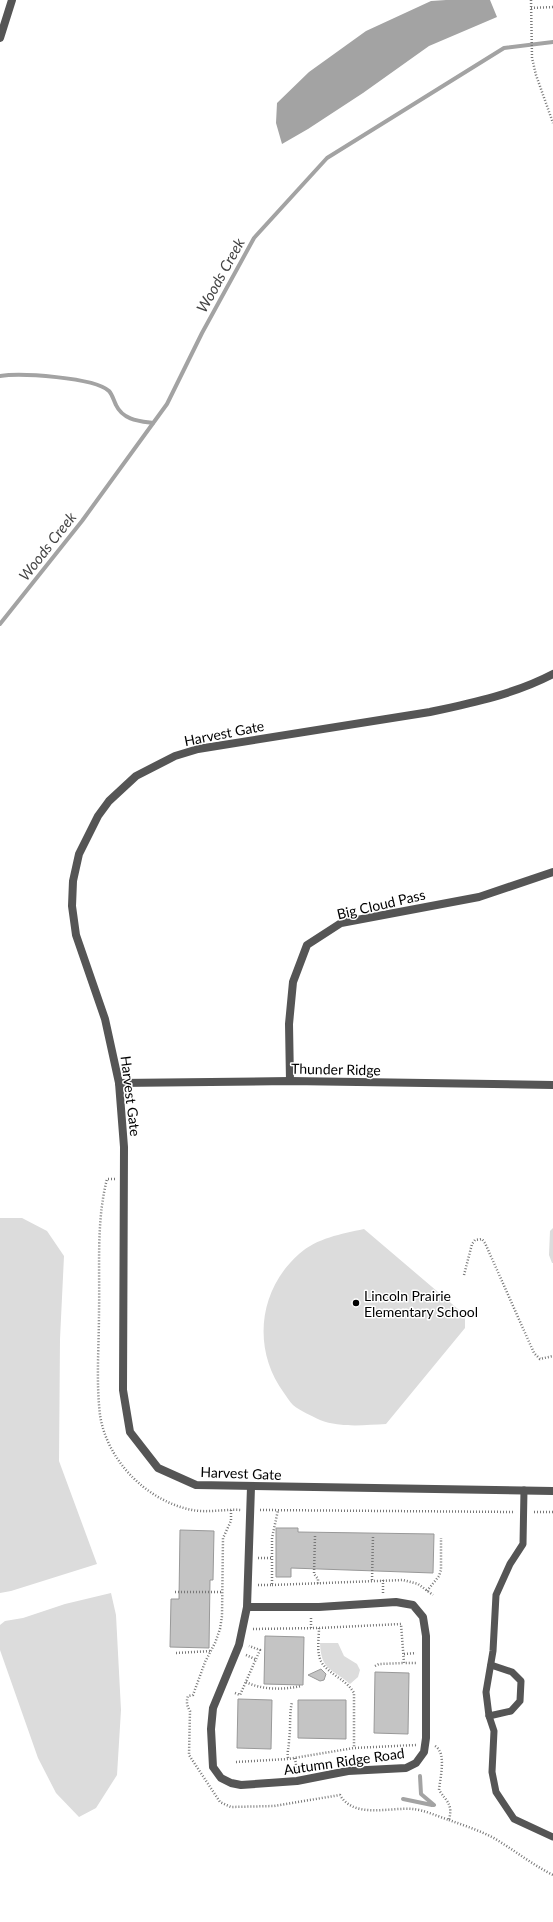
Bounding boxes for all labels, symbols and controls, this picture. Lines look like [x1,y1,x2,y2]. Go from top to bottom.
water label: Woods Creek [192,234,248,315]
water label: Woods Creek [15,507,80,584]
street label: Harvest Gate [183,717,265,749]
street label: Big Cloud Pass [335,886,427,922]
street label: Harvest Gate [118,1055,144,1137]
street label: Thunder Ridge [291,1060,381,1078]
place label: Lincoln Prairie Elementary School [364,1287,478,1320]
marker: Lincoln Prairie Elementary School [351,1298,361,1308]
street label: Harvest Gate [200,1463,282,1483]
street label: Autumn Ridge Road [282,1744,406,1778]

